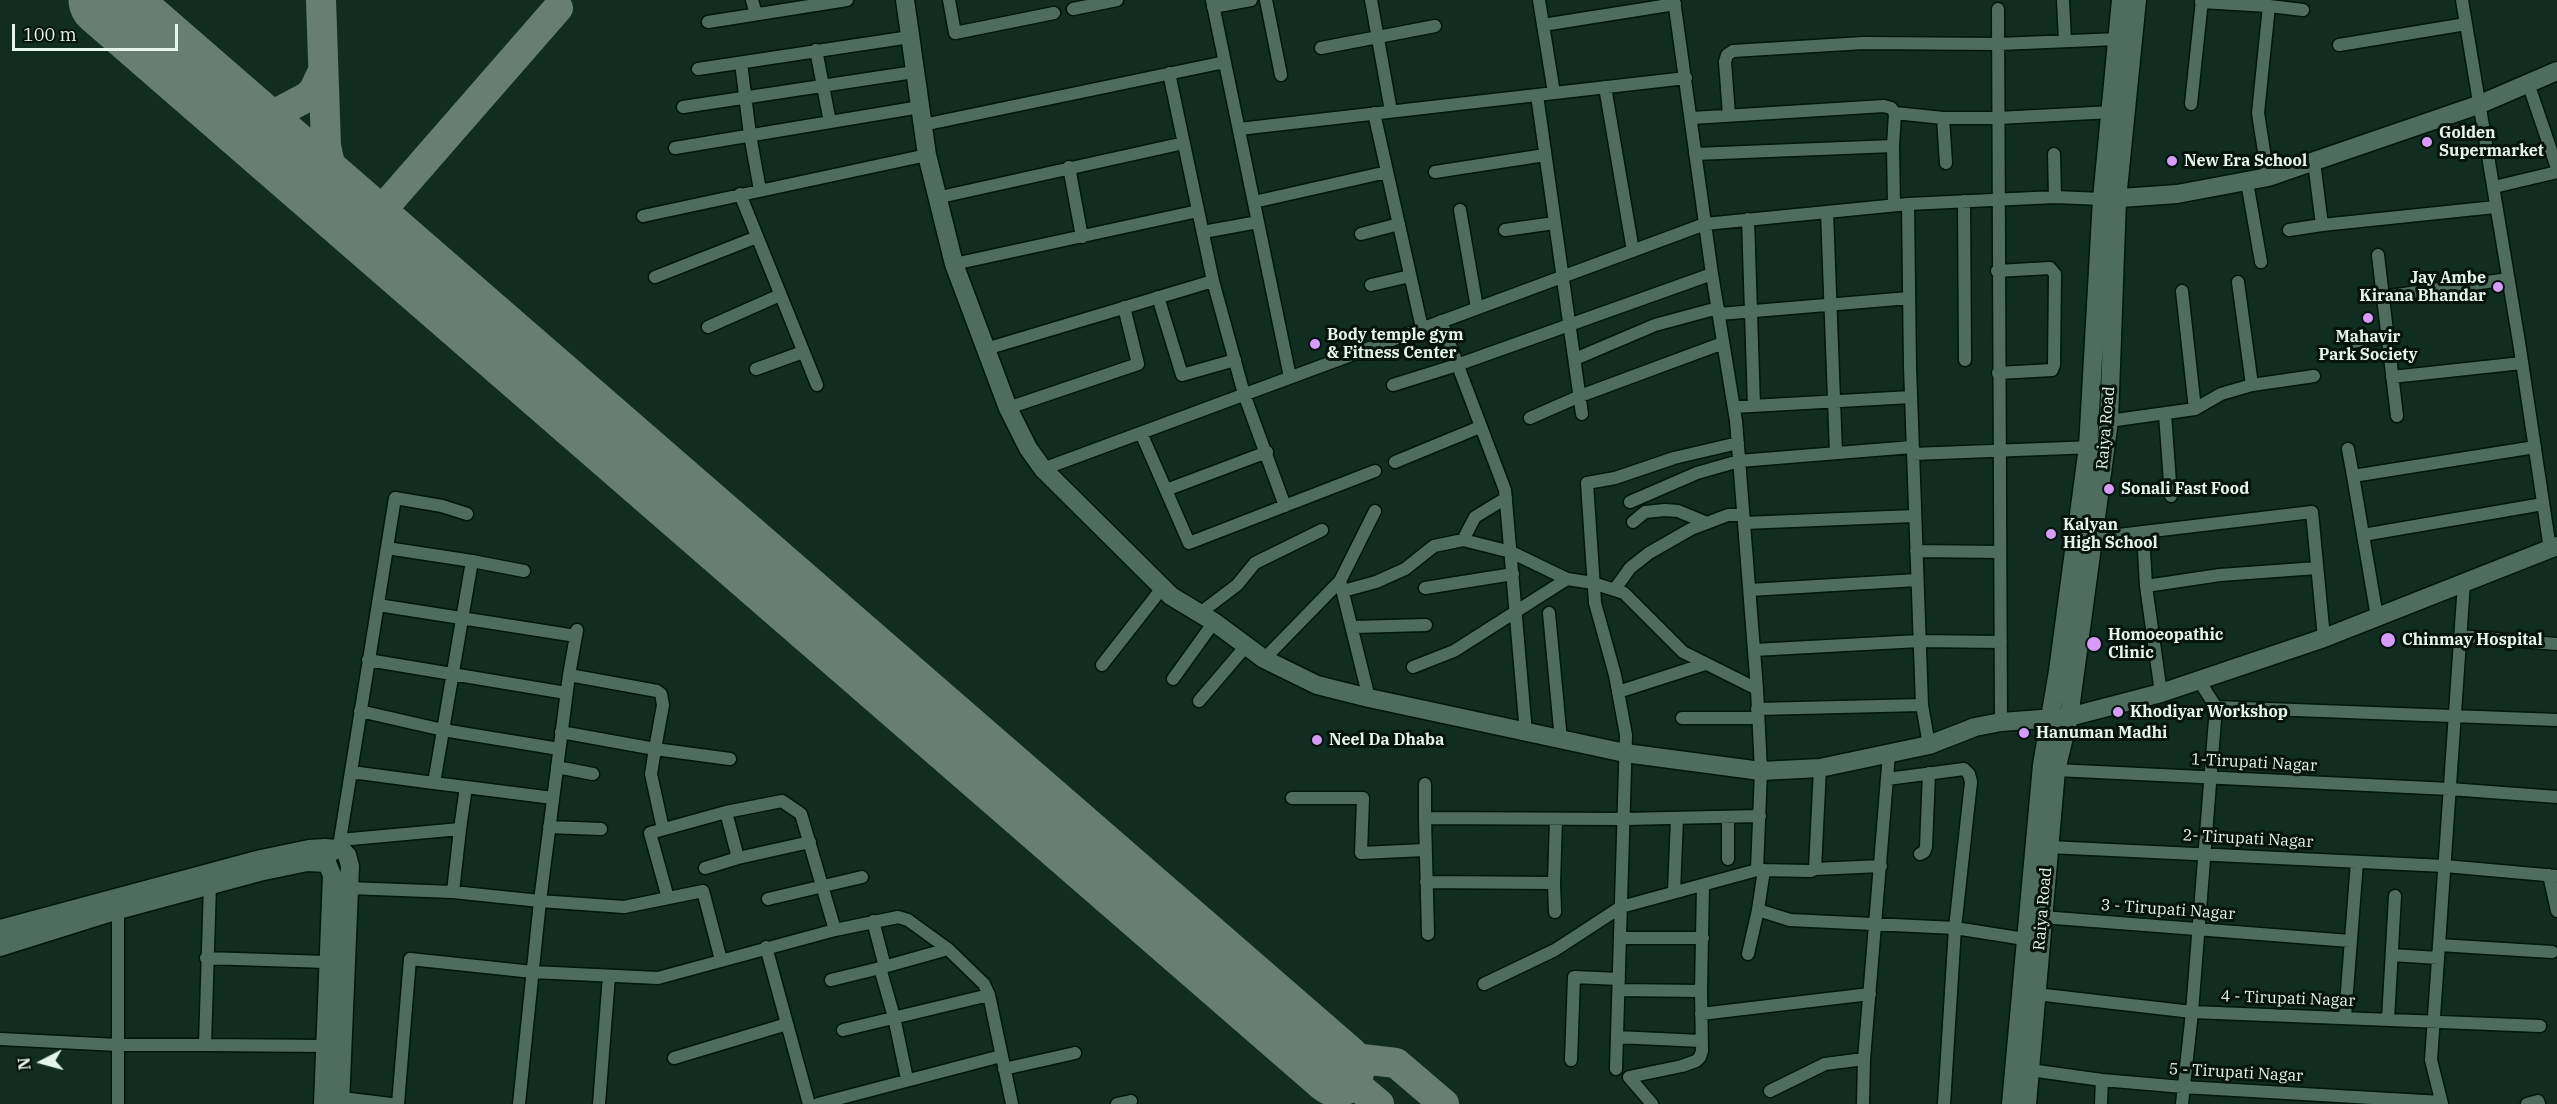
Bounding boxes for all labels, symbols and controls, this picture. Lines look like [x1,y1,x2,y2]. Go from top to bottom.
scale bar [15,12,182,50]
text: 100 m [23,23,77,46]
place label: Golden Supermarket [2439,123,2544,161]
marker: Golden Supermarket [2420,135,2434,149]
place label: New Era School [2184,151,2307,171]
marker: New Era School [2165,154,2179,168]
place label: Jay Ambe Kirana Bhandar [2359,268,2486,306]
marker: Jay Ambe Kirana Bhandar [2491,280,2505,294]
marker: Mahavir Park Society [2361,311,2375,325]
place label: Body temple gym & Fitness Center [1327,325,1463,363]
place label: Mahavir Park Society [2318,327,2418,365]
marker: Body temple gym & Fitness Center [1308,337,1322,351]
street label: Raiya Road [2093,386,2119,470]
place label: Sonali Fast Food [2121,479,2249,499]
marker: Sonali Fast Food [2102,482,2116,496]
place label: Kalyan High School [2063,515,2158,553]
marker: Kalyan High School [2044,527,2058,541]
place label: Homoeopathic Clinic [2108,625,2223,663]
place label: Chinmay Hospital [2402,630,2543,650]
marker: Chinmay Hospital [2379,631,2397,649]
marker: Homoeopathic Clinic [2085,635,2103,653]
place label: Khodiyar Workshop [2130,702,2288,722]
marker: Khodiyar Workshop [2111,705,2125,719]
place label: Hanuman Madhi [2036,723,2167,743]
marker: Hanuman Madhi [2017,726,2031,740]
place label: Neel Da Dhaba [1329,730,1444,750]
marker: Neel Da Dhaba [1310,733,1324,747]
street label: 1-Tirupati Nagar [2190,750,2318,776]
street label: 2- Tirupati Nagar [2182,826,2314,852]
street label: Raiya Road [2030,867,2056,951]
street label: 3 - Tirupati Nagar [2100,896,2236,924]
street label: 4 - Tirupati Nagar [2220,987,2356,1011]
north arrow [12,1032,72,1092]
text: N [13,1057,35,1071]
street label: 5 - Tirupati Nagar [2168,1060,2304,1086]

